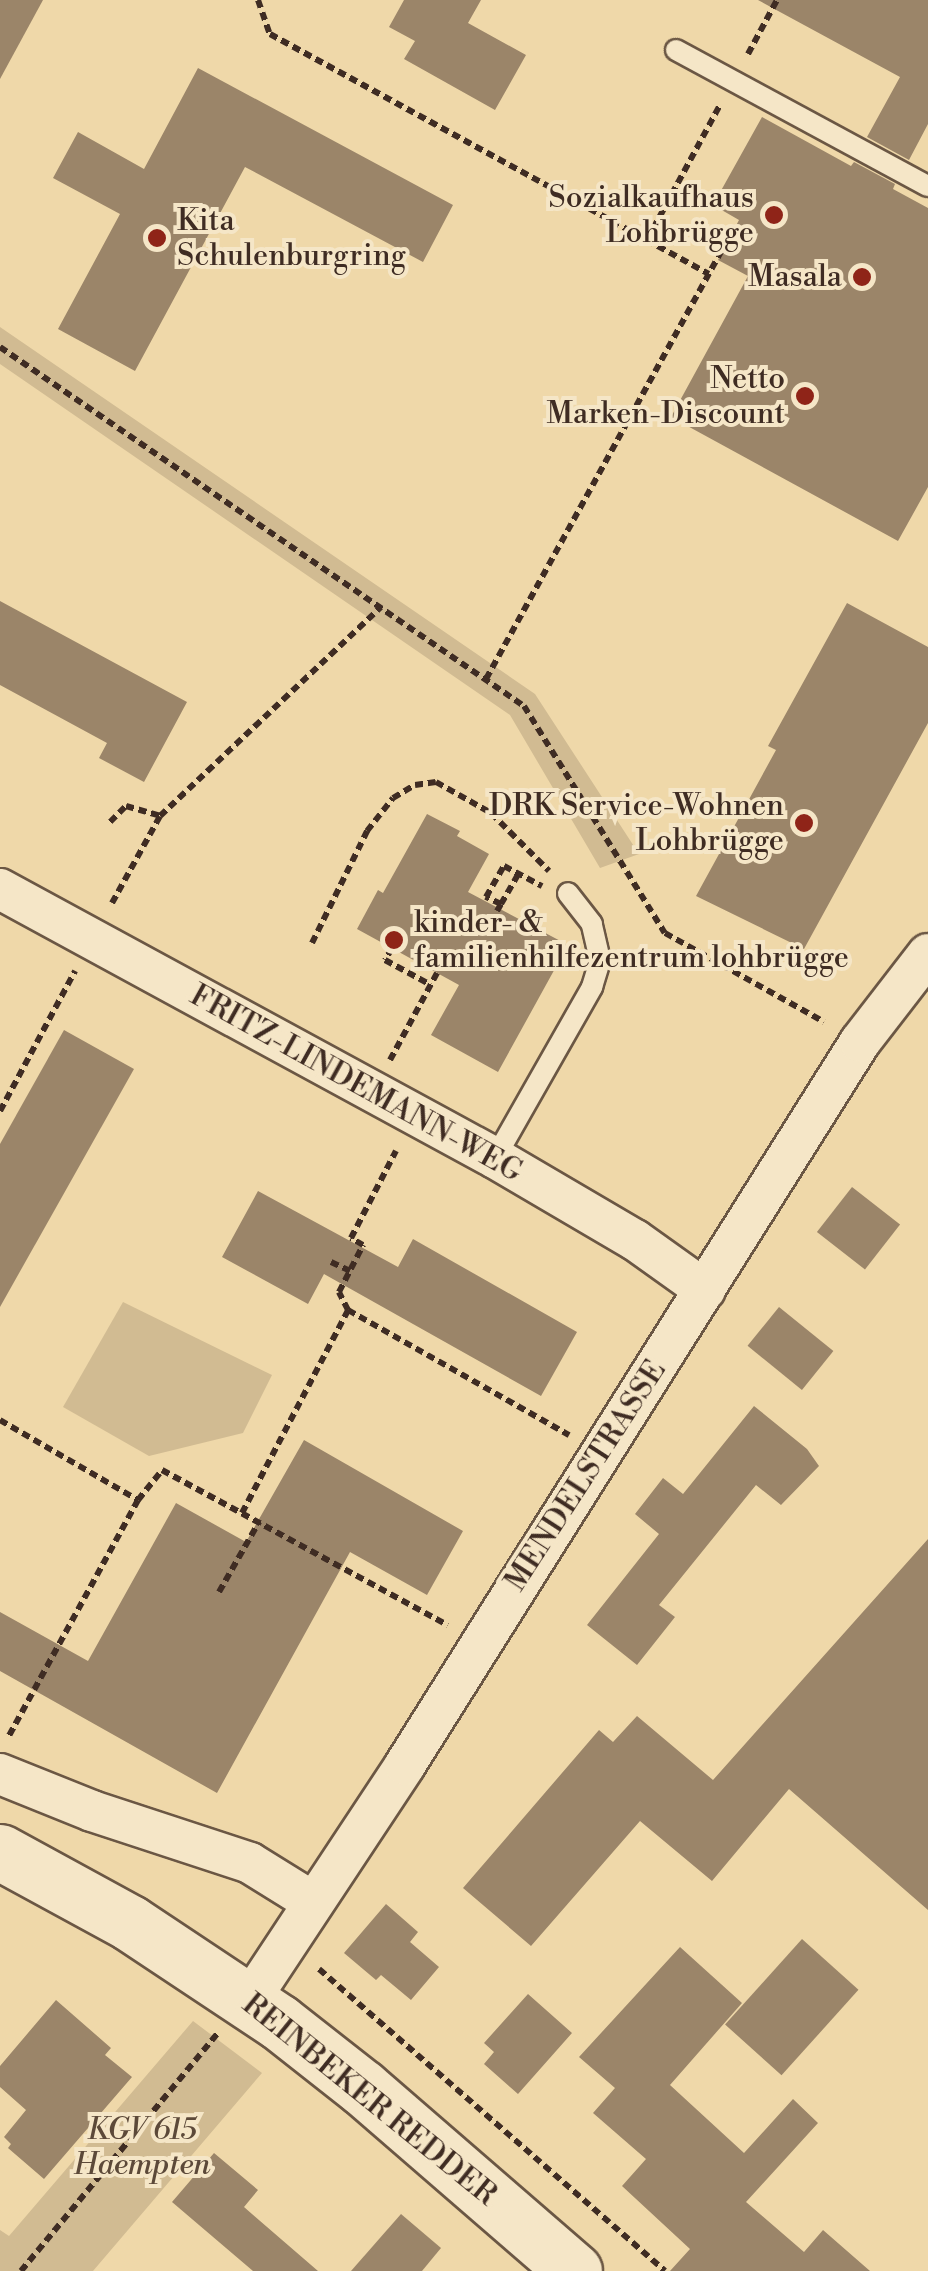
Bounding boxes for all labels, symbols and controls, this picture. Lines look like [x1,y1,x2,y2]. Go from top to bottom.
place label: Sozialkaufhaus Lohbrügge [549,180,754,250]
place label: Kita Schulenburgring [177,203,406,274]
marker: Sozialkaufhaus Lohbrügge [763,204,785,226]
marker: Kita Schulenburgring [146,227,168,249]
place label: Masala [748,259,842,295]
marker: Masala [851,266,873,288]
place label: Netto Marken-Discount [546,361,785,432]
marker: Netto Marken-Discount [794,385,816,407]
place label: DRK Service-Wohnen Lohbrügge [489,788,784,858]
marker: DRK Service-Wohnen Lohbrügge [793,812,815,834]
place label: kinder- & familienhilfezentrum lohbrügge [414,905,849,976]
marker: kinder- & familienhilfezentrum lohbrügge [383,929,405,951]
street label: FRITZ-LINDEMANN-WEG [184,978,528,1190]
street label: MENDELSTRASSE [498,1354,674,1598]
street label: REINBEKER REDDER [235,1987,503,2213]
park label: KGV 615 Haempten [74,2112,210,2182]

